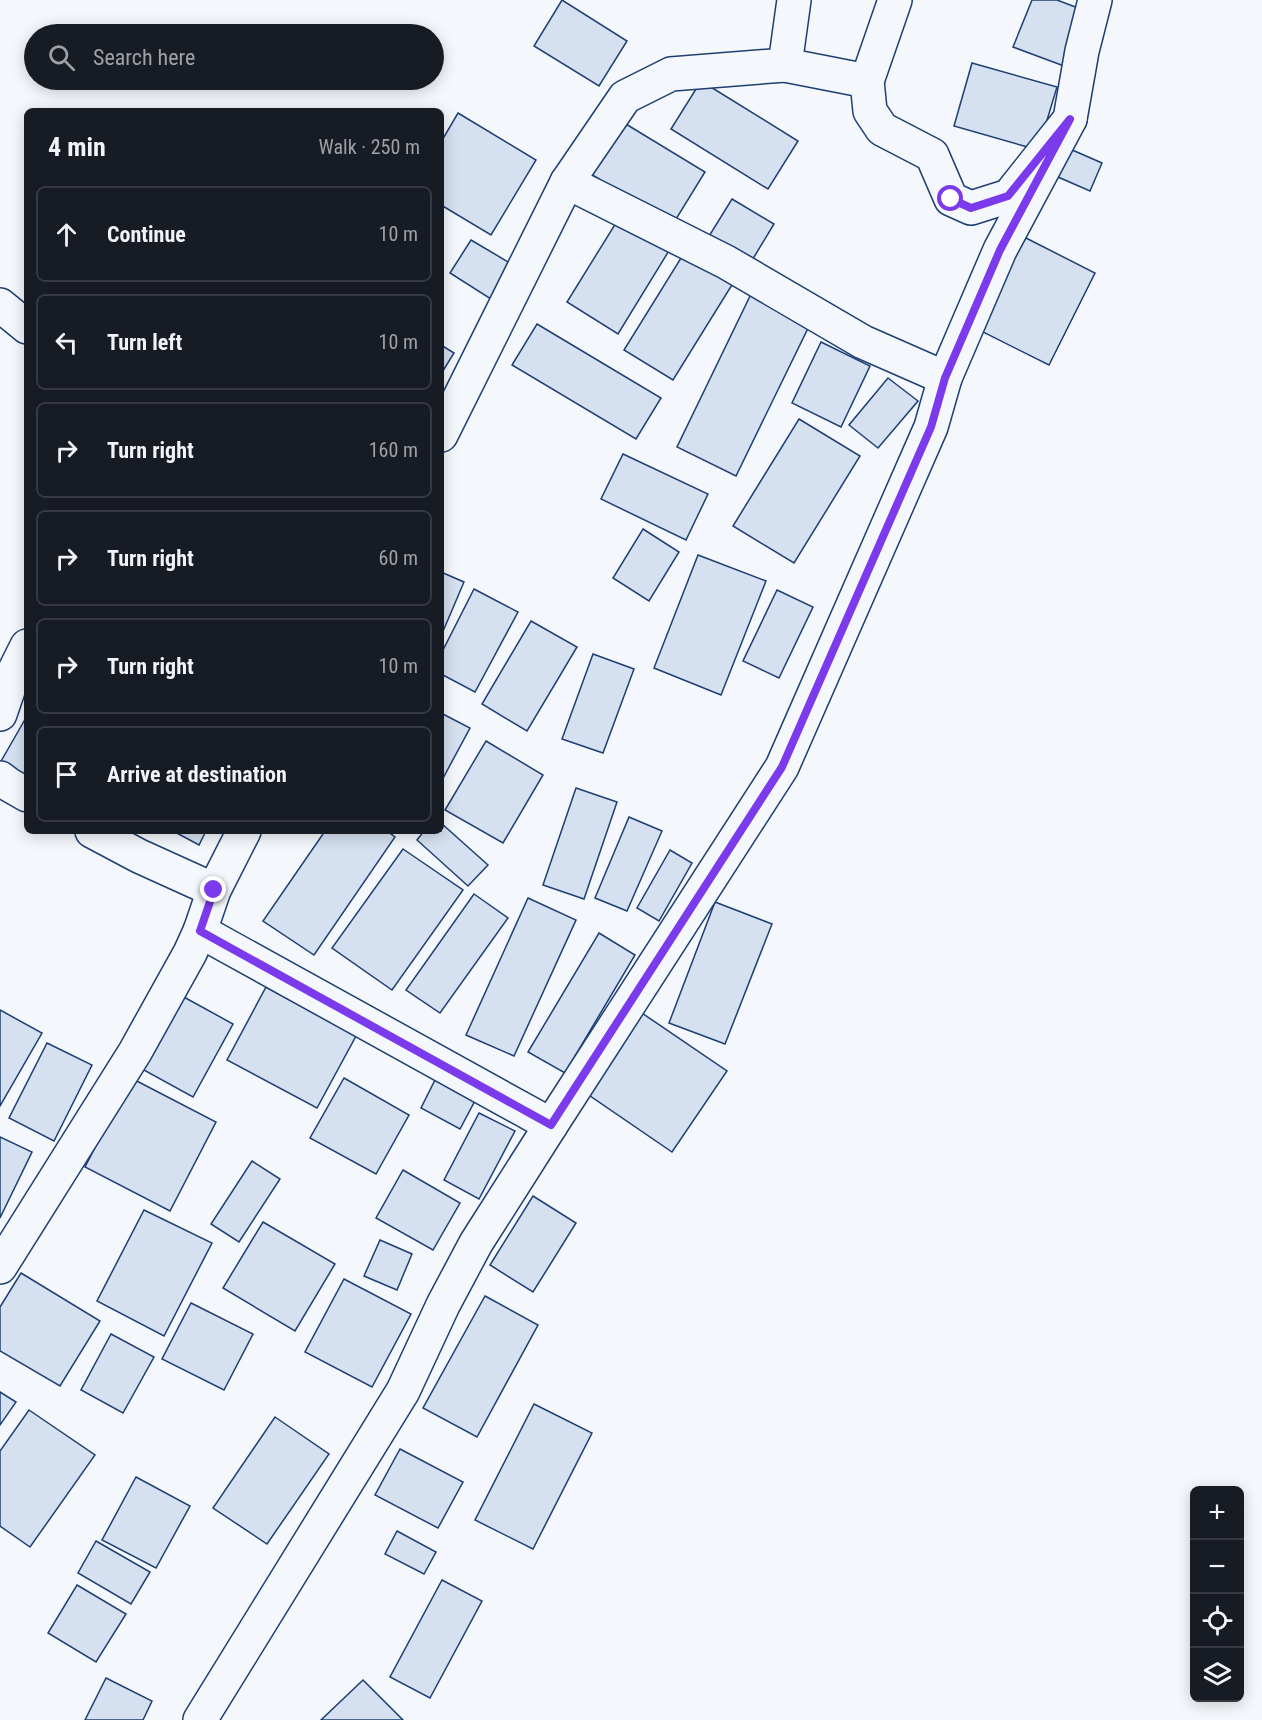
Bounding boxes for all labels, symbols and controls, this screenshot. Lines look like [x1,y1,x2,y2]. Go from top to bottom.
search box [24,24,444,90]
icon: search [45,41,78,74]
text: Search here [93,45,195,70]
text: 4 min [48,132,106,162]
text: Walk · 250 m [319,135,420,159]
route start [937,185,963,211]
icon: ahead [50,218,83,251]
text: Continue [107,222,186,247]
text: 10 m [379,222,418,246]
icon: left [50,326,83,359]
text: Turn left [107,330,182,355]
text: 10 m [379,330,418,354]
icon: right [50,434,83,467]
text: Turn right [107,438,194,463]
text: 160 m [369,438,418,462]
icon: right [50,542,83,575]
text: Turn right [107,546,194,571]
text: 60 m [379,546,418,570]
icon: right [50,650,83,683]
text: Turn right [107,654,194,679]
text: 10 m [379,654,418,678]
icon: arrive [50,758,83,791]
text: Arrive at destination [107,762,287,787]
route end [200,876,226,902]
map controls [1190,1486,1244,1702]
button: + [1190,1486,1244,1540]
button: − [1190,1540,1244,1594]
button: locate [1190,1594,1244,1648]
button: layers [1190,1648,1244,1702]

